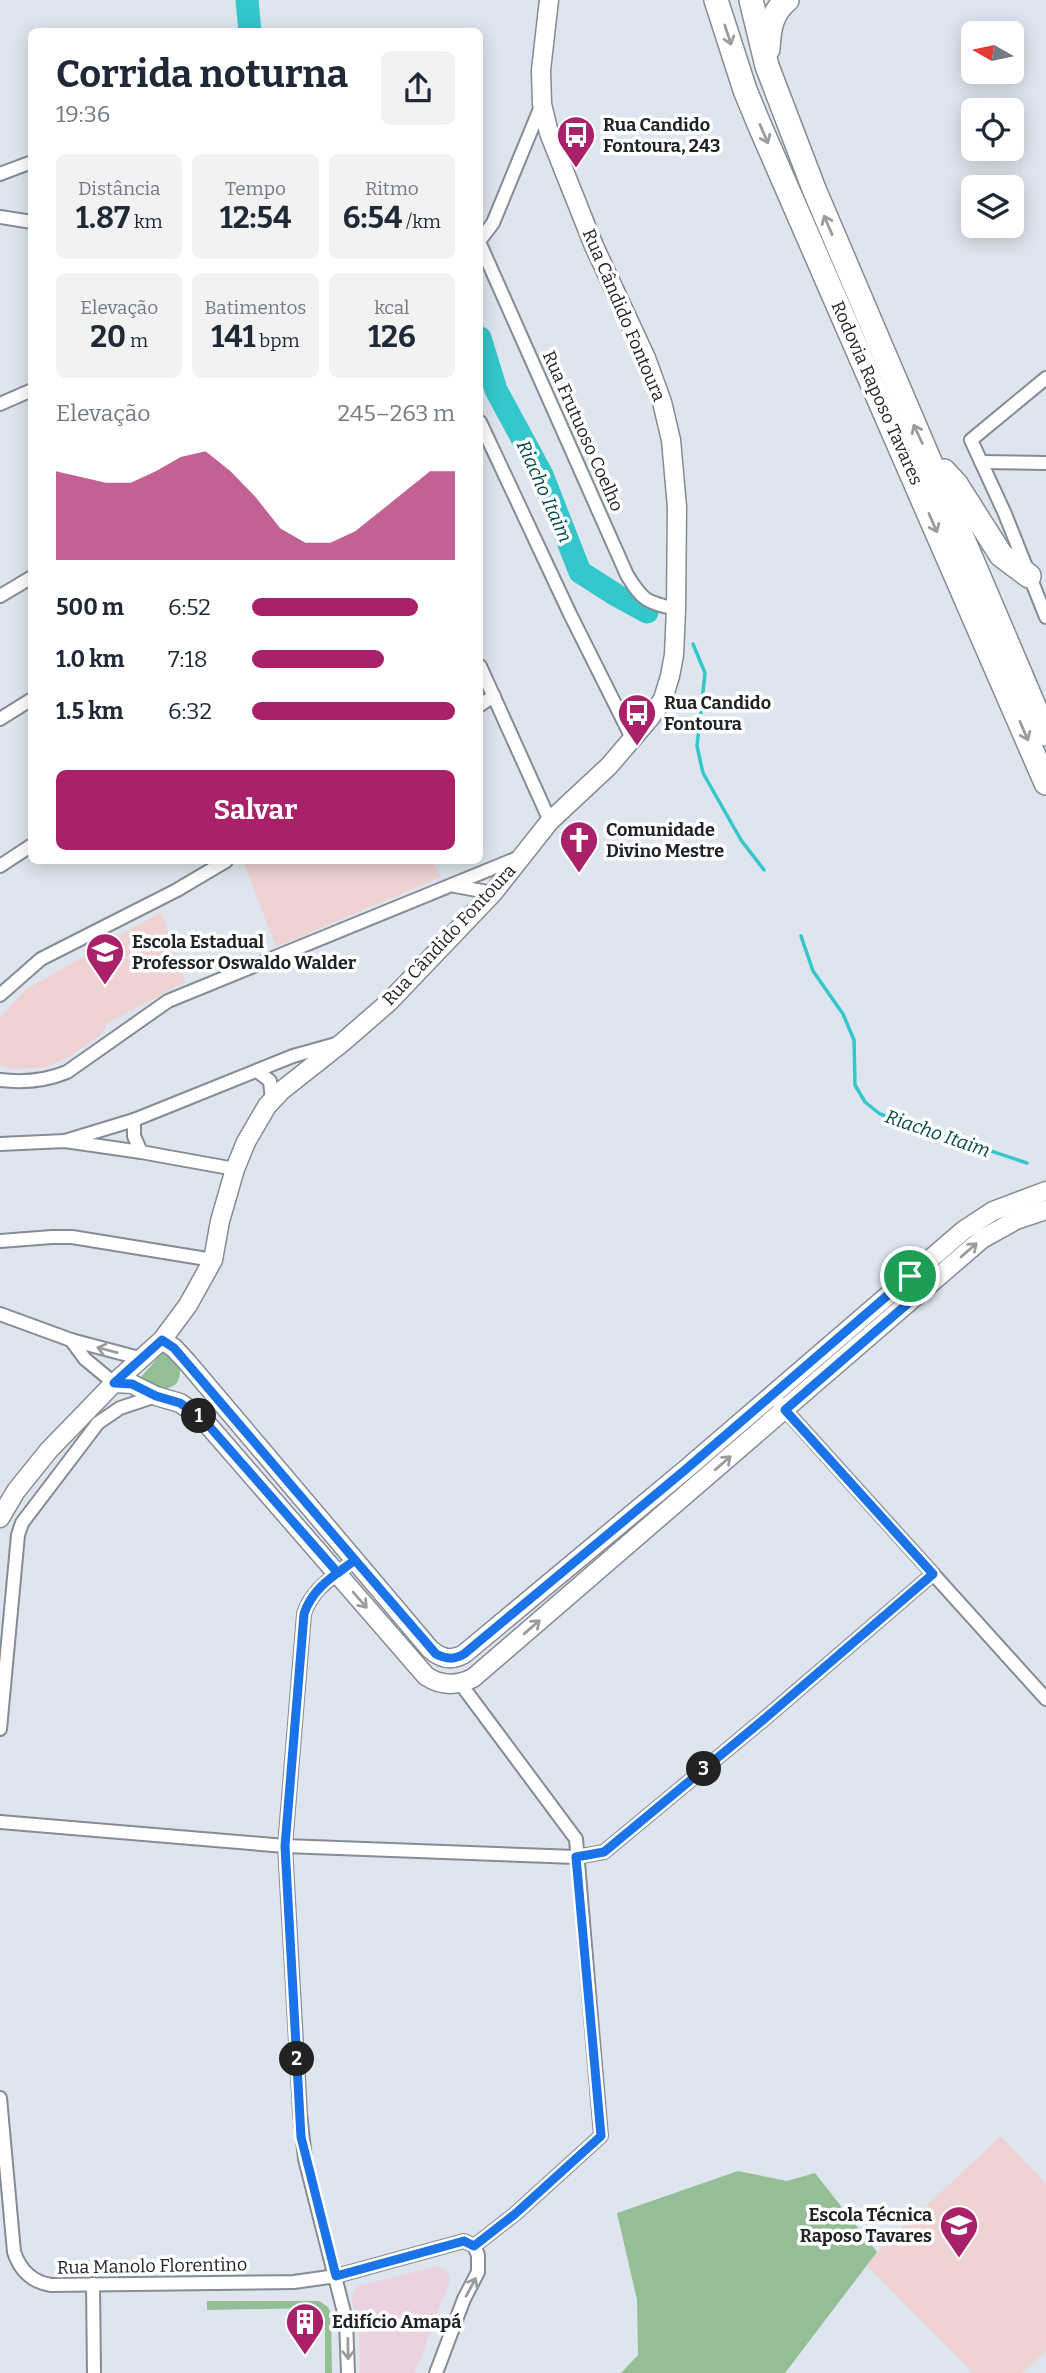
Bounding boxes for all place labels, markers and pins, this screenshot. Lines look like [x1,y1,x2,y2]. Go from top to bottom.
bus stop icon: Rua Candido Fontoura, 243 [555,114,597,169]
place label: Rua Candido Fontoura, 243 [603,114,720,157]
bus stop icon: Rua Candido Fontoura [616,692,658,747]
place label: Rua Candido Fontoura [664,692,771,735]
church icon: Comunidade Divino Mestre [558,819,600,874]
place label: Comunidade Divino Mestre [606,819,724,862]
school or university icon: Escola Estadual Professor Oswaldo Walder [84,931,126,986]
place label: Escola Estadual Professor Oswaldo Walder [132,931,357,974]
pin [880,1246,940,1306]
pin: 1 [182,1398,216,1434]
pin: 3 [686,1752,722,1786]
pin: 2 [280,2042,314,2076]
place label: Escola Técnica Raposo Tavares [800,2204,932,2247]
school or university icon: Escola Técnica Raposo Tavares [938,2204,980,2259]
building icon: Edifício Amapá [284,2301,326,2356]
place label: Edifício Amapá [332,2311,461,2333]

